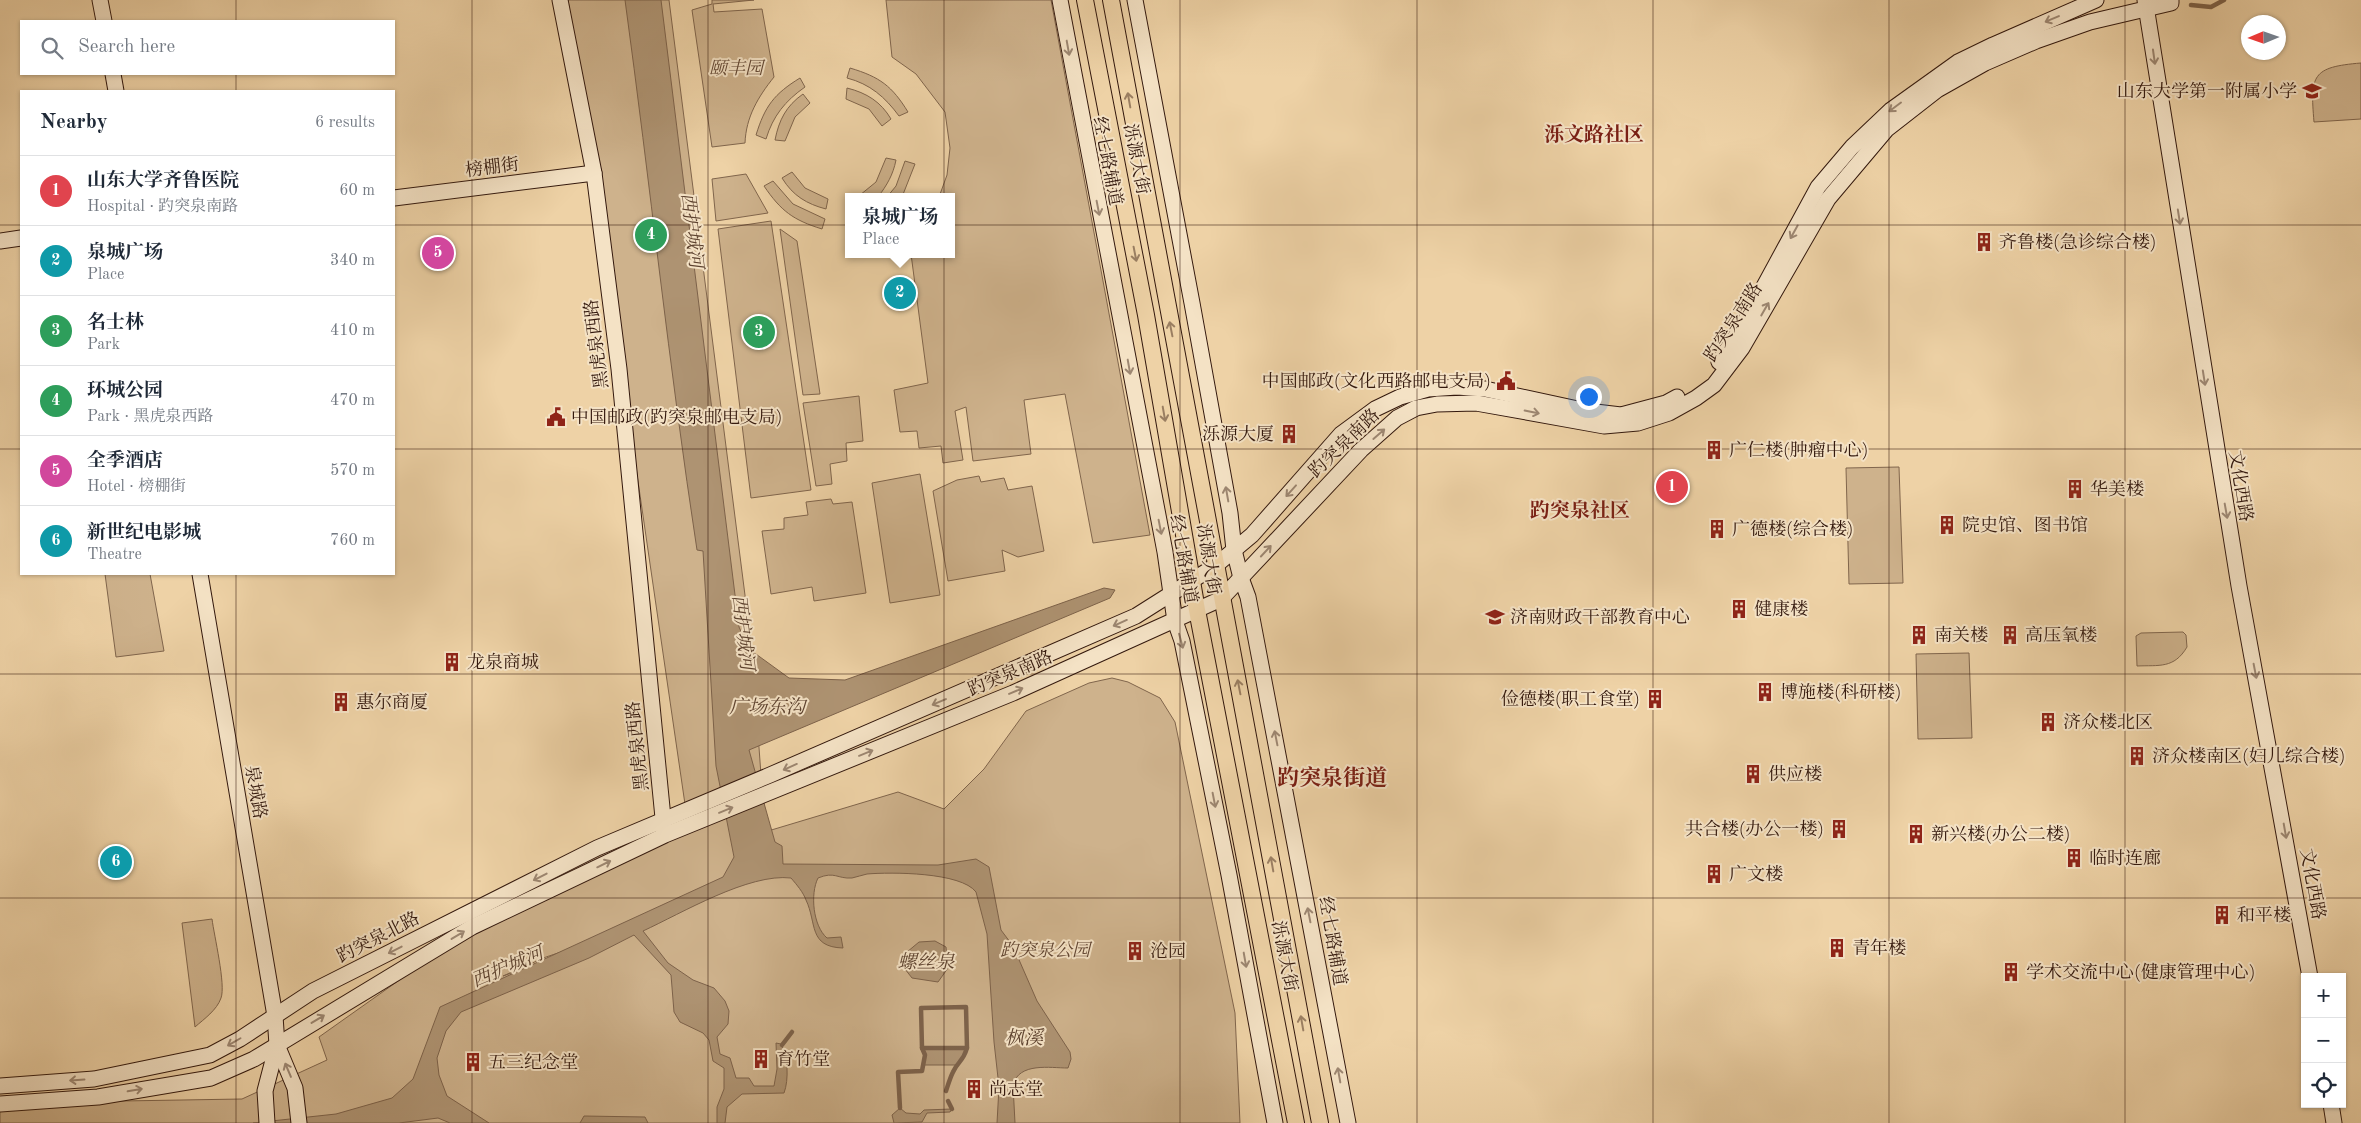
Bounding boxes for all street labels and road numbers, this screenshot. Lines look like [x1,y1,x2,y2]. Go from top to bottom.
street label: 经七路辅道 [1090,115,1126,207]
street label: 泺源大街 [1120,122,1154,196]
street label: 榜棚街 [464,154,520,180]
street label: 趵突泉南路 [1700,279,1766,365]
street label: 黑虎泉西路 [581,298,611,390]
street label: 趵突泉南路 [1305,405,1383,481]
street label: 文化西路 [2225,449,2257,523]
street label: 经七路辅道 [1166,513,1202,605]
street label: 泺源大街 [1193,522,1225,596]
street label: 趵突泉南路 [965,646,1055,700]
street label: 黑虎泉西路 [622,700,652,792]
street label: 泉城路 [241,764,271,820]
street label: 文化西路 [2297,847,2329,921]
street label: 经七路辅道 [1315,895,1351,987]
street label: 趵突泉北路 [333,908,423,966]
street label: 泺源大街 [1268,919,1302,993]

